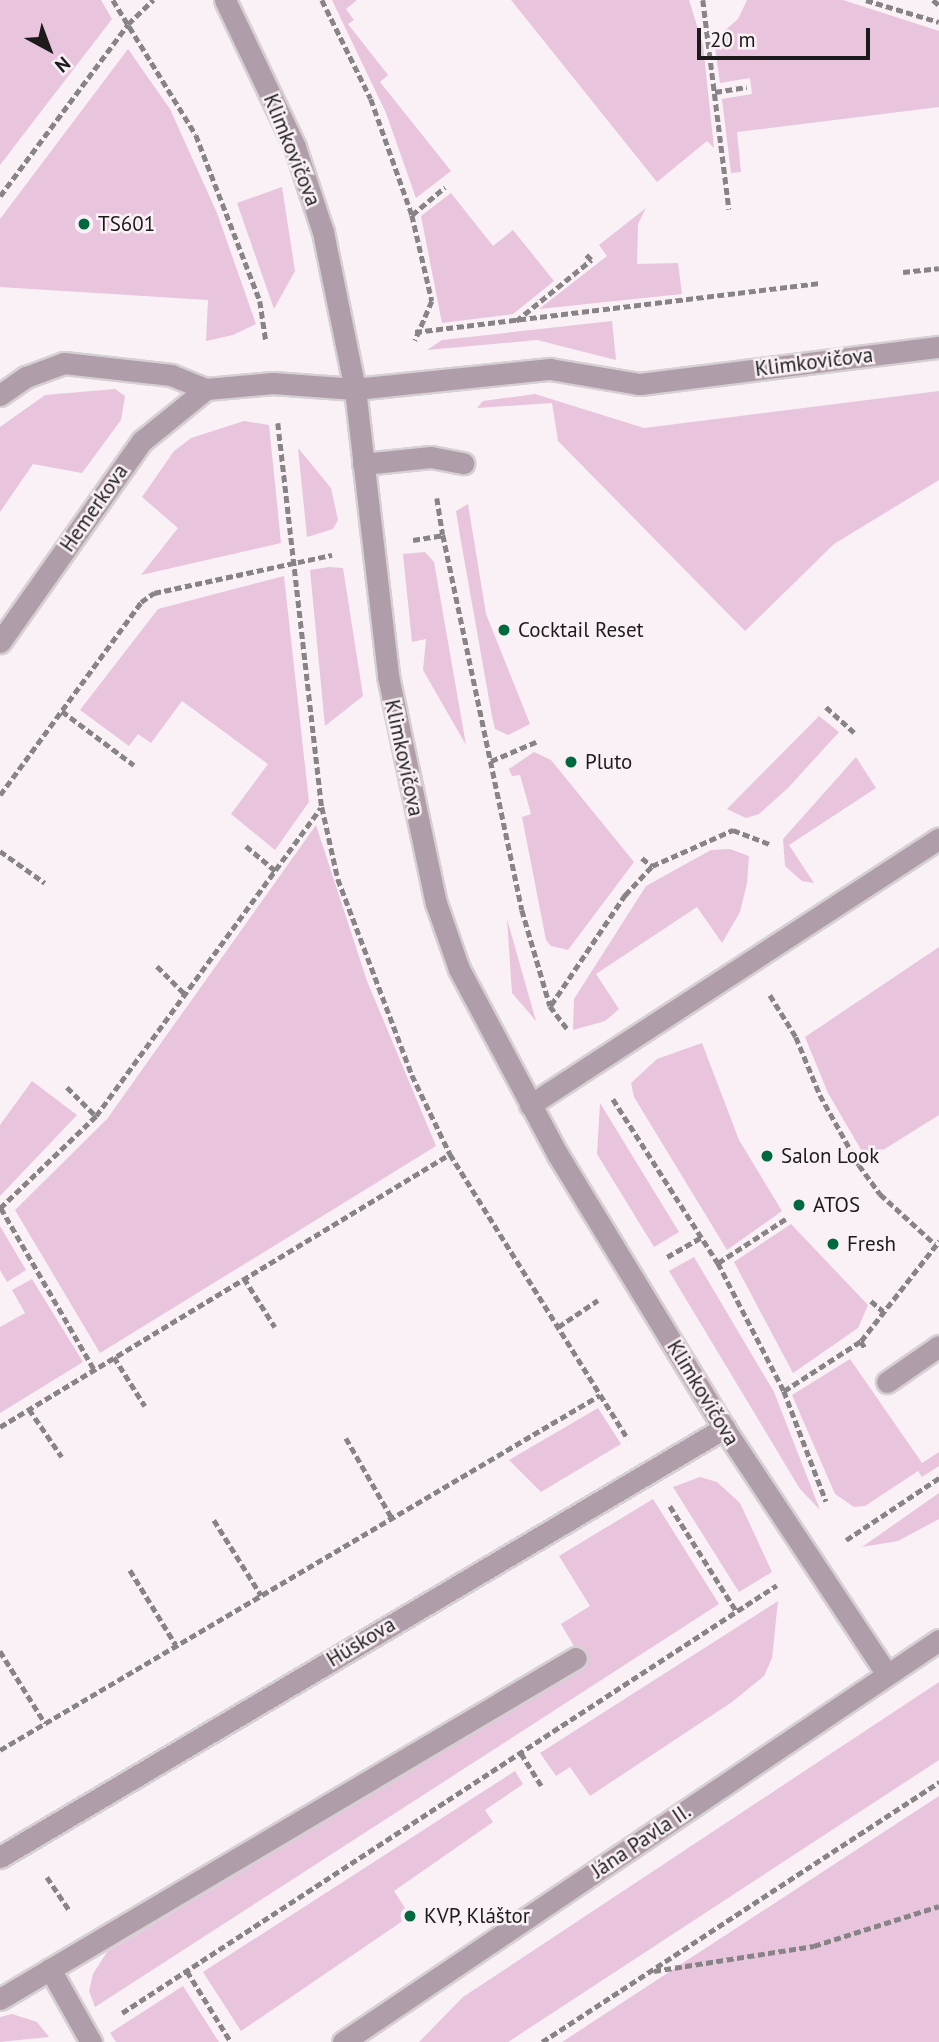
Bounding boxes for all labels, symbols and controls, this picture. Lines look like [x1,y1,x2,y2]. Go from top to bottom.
north arrow [14,14,84,84]
scale bar [701,14,874,58]
text: 20 m [710,26,756,53]
text: N [50,52,75,78]
street label: Klimkovičova [258,90,326,210]
place label: TS601 [98,211,155,237]
marker: TS601 [76,216,92,232]
street label: Klimkovičova [754,342,874,382]
street label: Hemerkova [55,459,133,557]
place label: Cocktail Reset [518,617,644,643]
marker: Cocktail Reset [496,622,512,638]
street label: Klimkovičova [379,697,429,819]
place label: Pluto [585,749,632,775]
marker: Pluto [563,754,579,770]
place label: Salon Look [781,1143,879,1169]
marker: Salon Look [759,1148,775,1164]
place label: ATOS [813,1192,860,1218]
marker: ATOS [791,1197,807,1213]
place label: Fresh [847,1231,896,1257]
marker: Fresh [825,1236,841,1252]
street label: Klimkovičova [662,1336,744,1450]
street label: Húskova [322,1612,400,1672]
street label: Jána Pavla II. [587,1799,695,1883]
place label: KVP, Kláštor [424,1903,532,1929]
marker: KVP, Kláštor [402,1908,418,1924]

